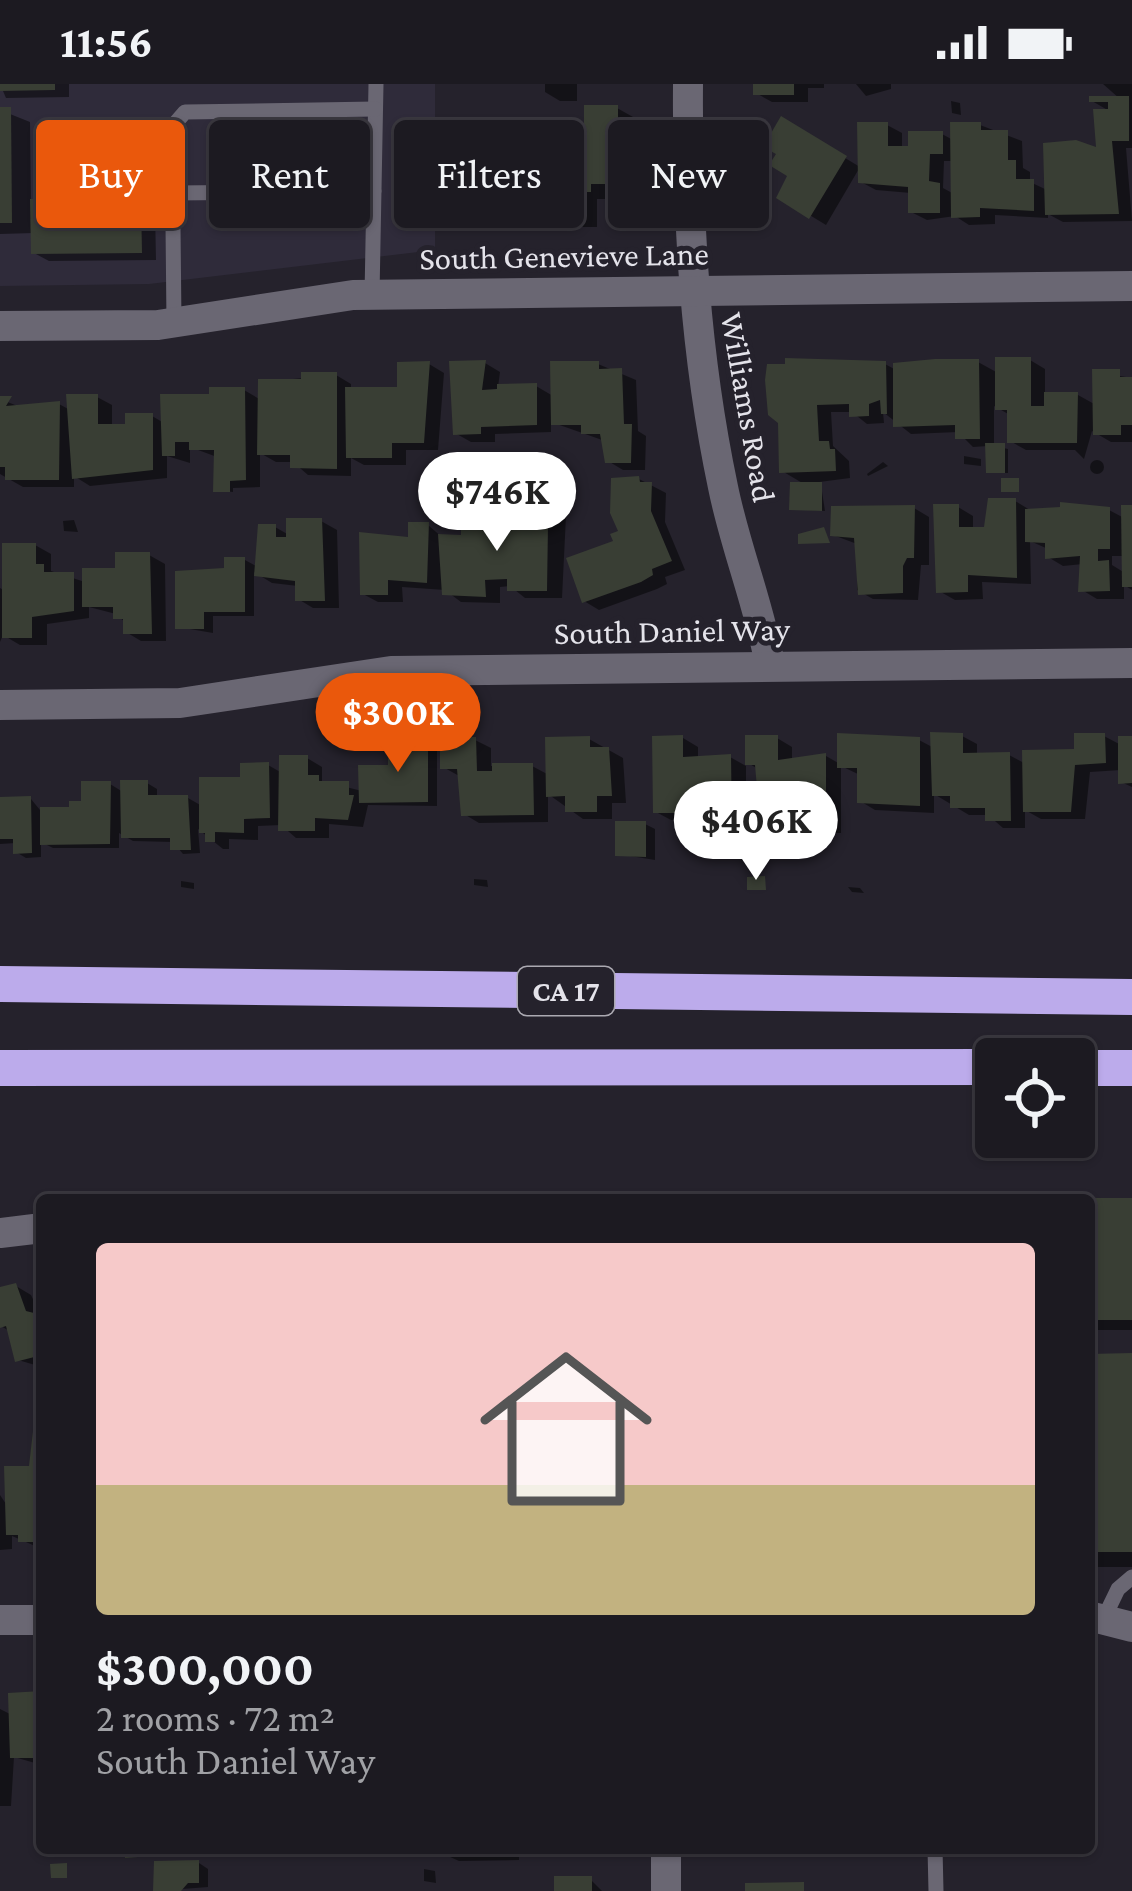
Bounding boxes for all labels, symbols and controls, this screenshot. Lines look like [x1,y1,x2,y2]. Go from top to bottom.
text: 11:56 [60,17,153,67]
chip: Buy [36,120,185,228]
chip: Rent [209,120,370,228]
chip: Filters [394,120,584,228]
chip: New [608,120,769,228]
street label: South Genevieve Lane [419,234,709,277]
street label: Williams Road [714,309,783,505]
pin: $746K [413,452,581,554]
text: $746K [445,469,549,512]
street label: South Daniel Way [554,610,791,651]
pin: $300K [314,673,482,775]
text: $300K [343,690,453,733]
pin: $406K [672,781,840,883]
text: $406K [701,798,811,841]
road number: CA 17 [518,967,614,1015]
map controls [975,1038,1095,1158]
button: locate [975,1038,1095,1158]
icon: home [458,1321,674,1537]
text: $300,000 [96,1639,314,1696]
text: 2 rooms · 72 m² [96,1696,335,1739]
text: South Daniel Way [96,1739,375,1782]

